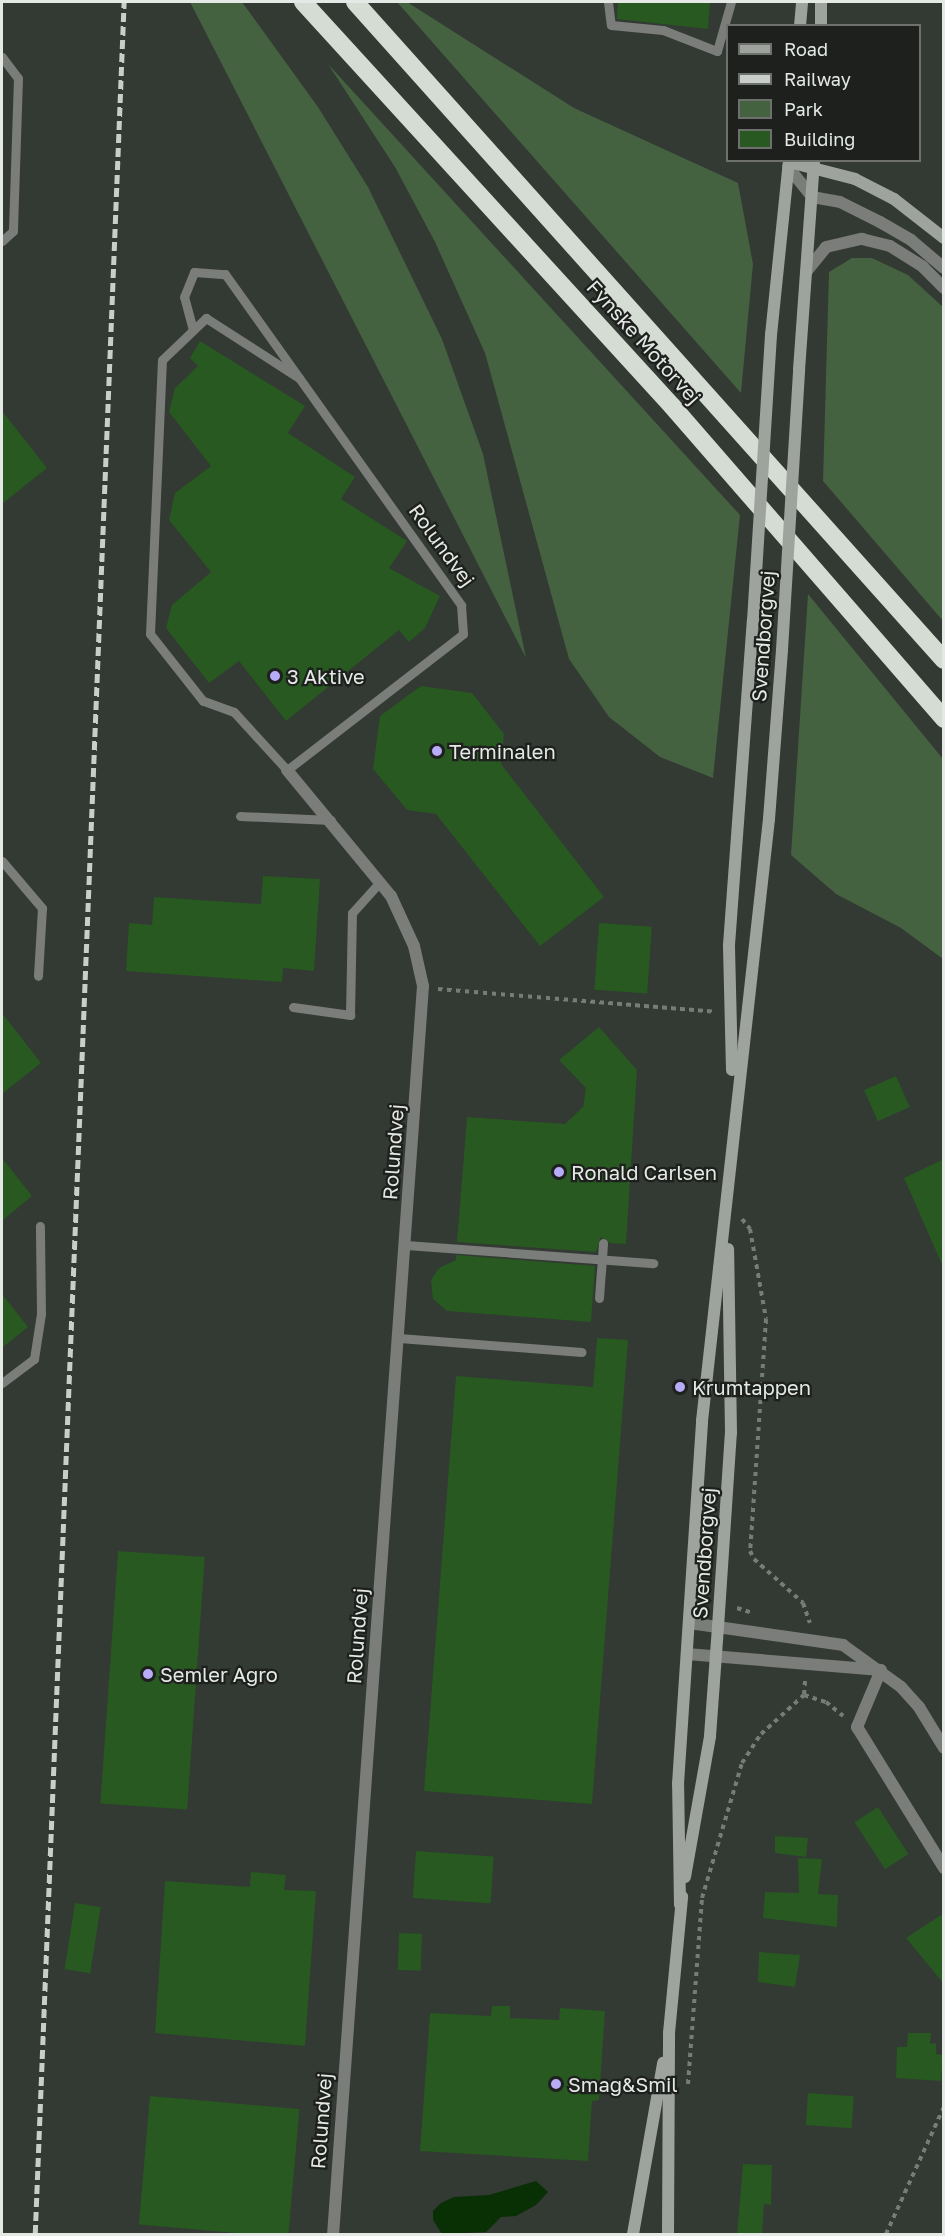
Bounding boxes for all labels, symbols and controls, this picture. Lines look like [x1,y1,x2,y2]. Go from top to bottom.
legend [726,24,921,162]
text: Road [784,38,828,60]
text: Railway [784,68,851,90]
text: Park [784,98,823,120]
text: Building [784,128,855,150]
street label: Fynske Motorvej [582,275,706,409]
street label: Rolundvej [404,499,480,591]
street label: Svendborgvej [746,570,780,702]
place label: 3 Aktive [287,664,365,688]
marker: 3 Aktive [268,669,282,683]
place label: Terminalen [449,739,556,763]
marker: Terminalen [430,744,444,758]
street label: Rolundvej [378,1103,408,1201]
place label: Ronald Carlsen [571,1160,717,1184]
marker: Ronald Carlsen [552,1165,566,1179]
place label: Krumtappen [692,1375,811,1399]
marker: Krumtappen [673,1380,687,1394]
street label: Svendborgvej [687,1487,721,1619]
street label: Rolundvej [342,1587,372,1685]
place label: Semler Agro [160,1662,278,1686]
marker: Semler Agro [141,1667,155,1681]
street label: Rolundvej [306,2072,336,2170]
place label: Smag&Smil [568,2072,678,2096]
marker: Smag&Smil [549,2077,563,2091]

